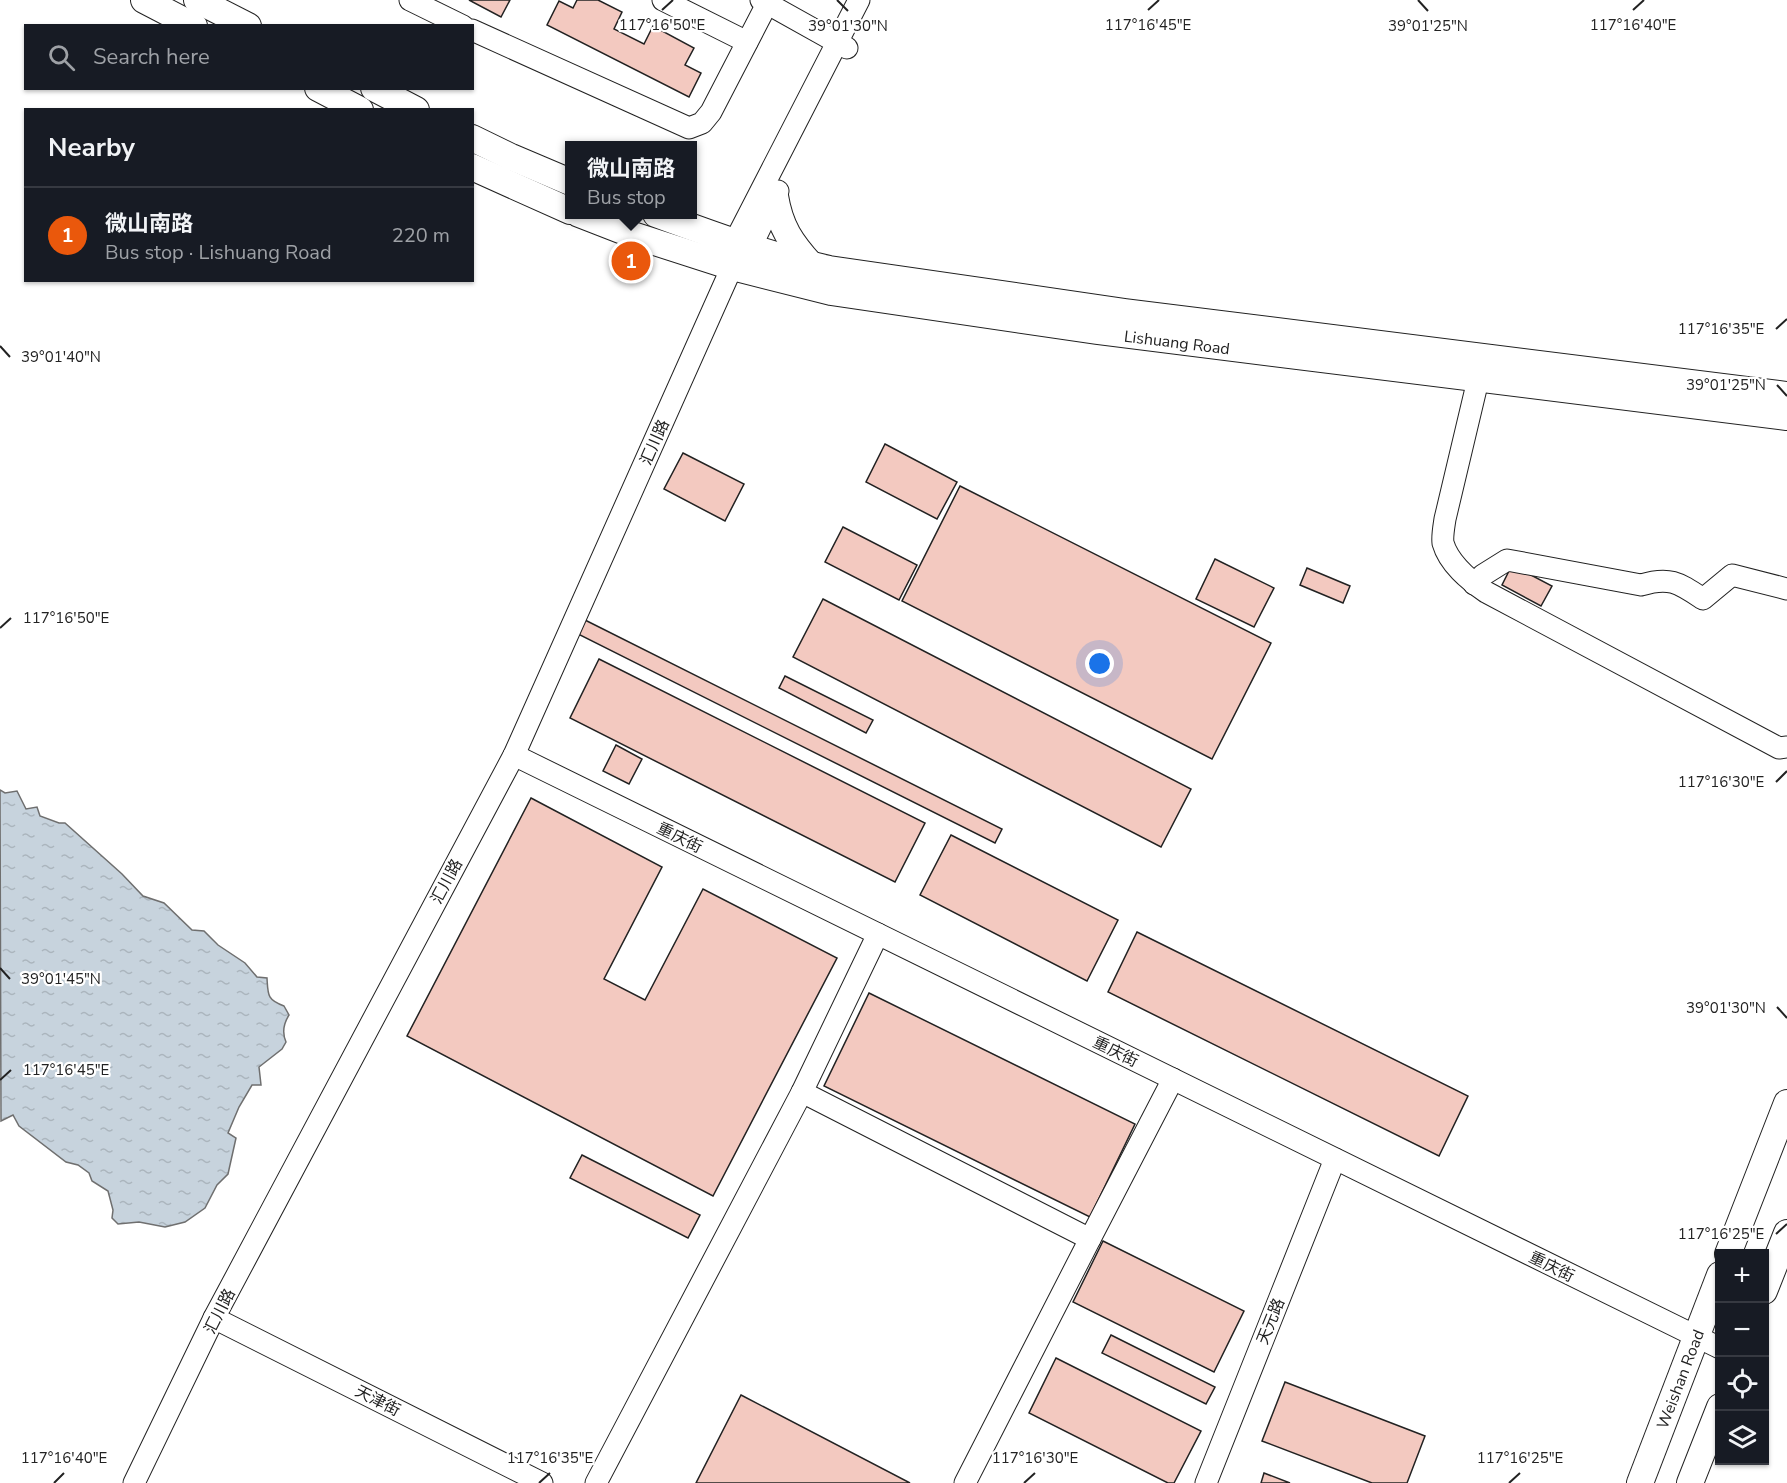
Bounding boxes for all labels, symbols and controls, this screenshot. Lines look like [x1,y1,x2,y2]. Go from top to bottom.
text: 117°16'50"E [619,15,705,35]
text: 117°16'45"E [1105,15,1191,35]
text: 117°16'40"E [1590,15,1676,35]
text: 39°01'30"N [808,16,888,36]
text: 39°01'25"N [1388,16,1468,36]
search box [24,24,474,90]
icon: search [45,41,78,74]
text: Search here [93,42,210,72]
text: Nearby [48,130,135,165]
popup [565,141,697,219]
text: 微山南路 [587,154,675,184]
text: Bus stop [587,184,666,211]
text: 微山南路 [105,209,193,239]
text: 1 [62,222,74,249]
text: 220 m [392,222,450,249]
pin: 1 [612,238,650,284]
text: Bus stop · Lishuang Road [105,239,332,266]
text: 117°16'35"E [1678,319,1764,339]
street label: Lishuang Road [1123,326,1231,360]
text: 39°01'40"N [21,347,101,367]
text: 39°01'25"N [1686,375,1766,395]
street label: 汇川路 [635,416,675,469]
text: 117°16'50"E [23,608,109,628]
your location [1085,649,1114,678]
text: 117°16'30"E [1678,772,1764,792]
street label: 重庆街 [653,817,706,858]
street label: 汇川路 [426,855,468,908]
text: 39°01'45"N [21,969,101,989]
text: 39°01'30"N [1686,998,1766,1018]
street label: 重庆街 [1089,1031,1142,1072]
text: 117°16'45"E [23,1060,109,1080]
text: 117°16'25"E [1678,1224,1764,1244]
street label: 重庆街 [1525,1246,1578,1287]
map controls [1715,1249,1769,1465]
button: + [1715,1249,1769,1303]
street label: 汇川路 [199,1285,241,1338]
street label: 天元路 [1252,1295,1290,1348]
button: − [1715,1303,1769,1357]
street label: Weishan Road [1652,1327,1710,1432]
button: locate [1715,1357,1769,1411]
street label: 天津街 [351,1380,404,1422]
button: layers [1715,1411,1769,1465]
text: 117°16'40"E [21,1448,107,1468]
text: 117°16'35"E [507,1448,593,1468]
text: 117°16'30"E [992,1448,1078,1468]
text: 117°16'25"E [1477,1448,1563,1468]

